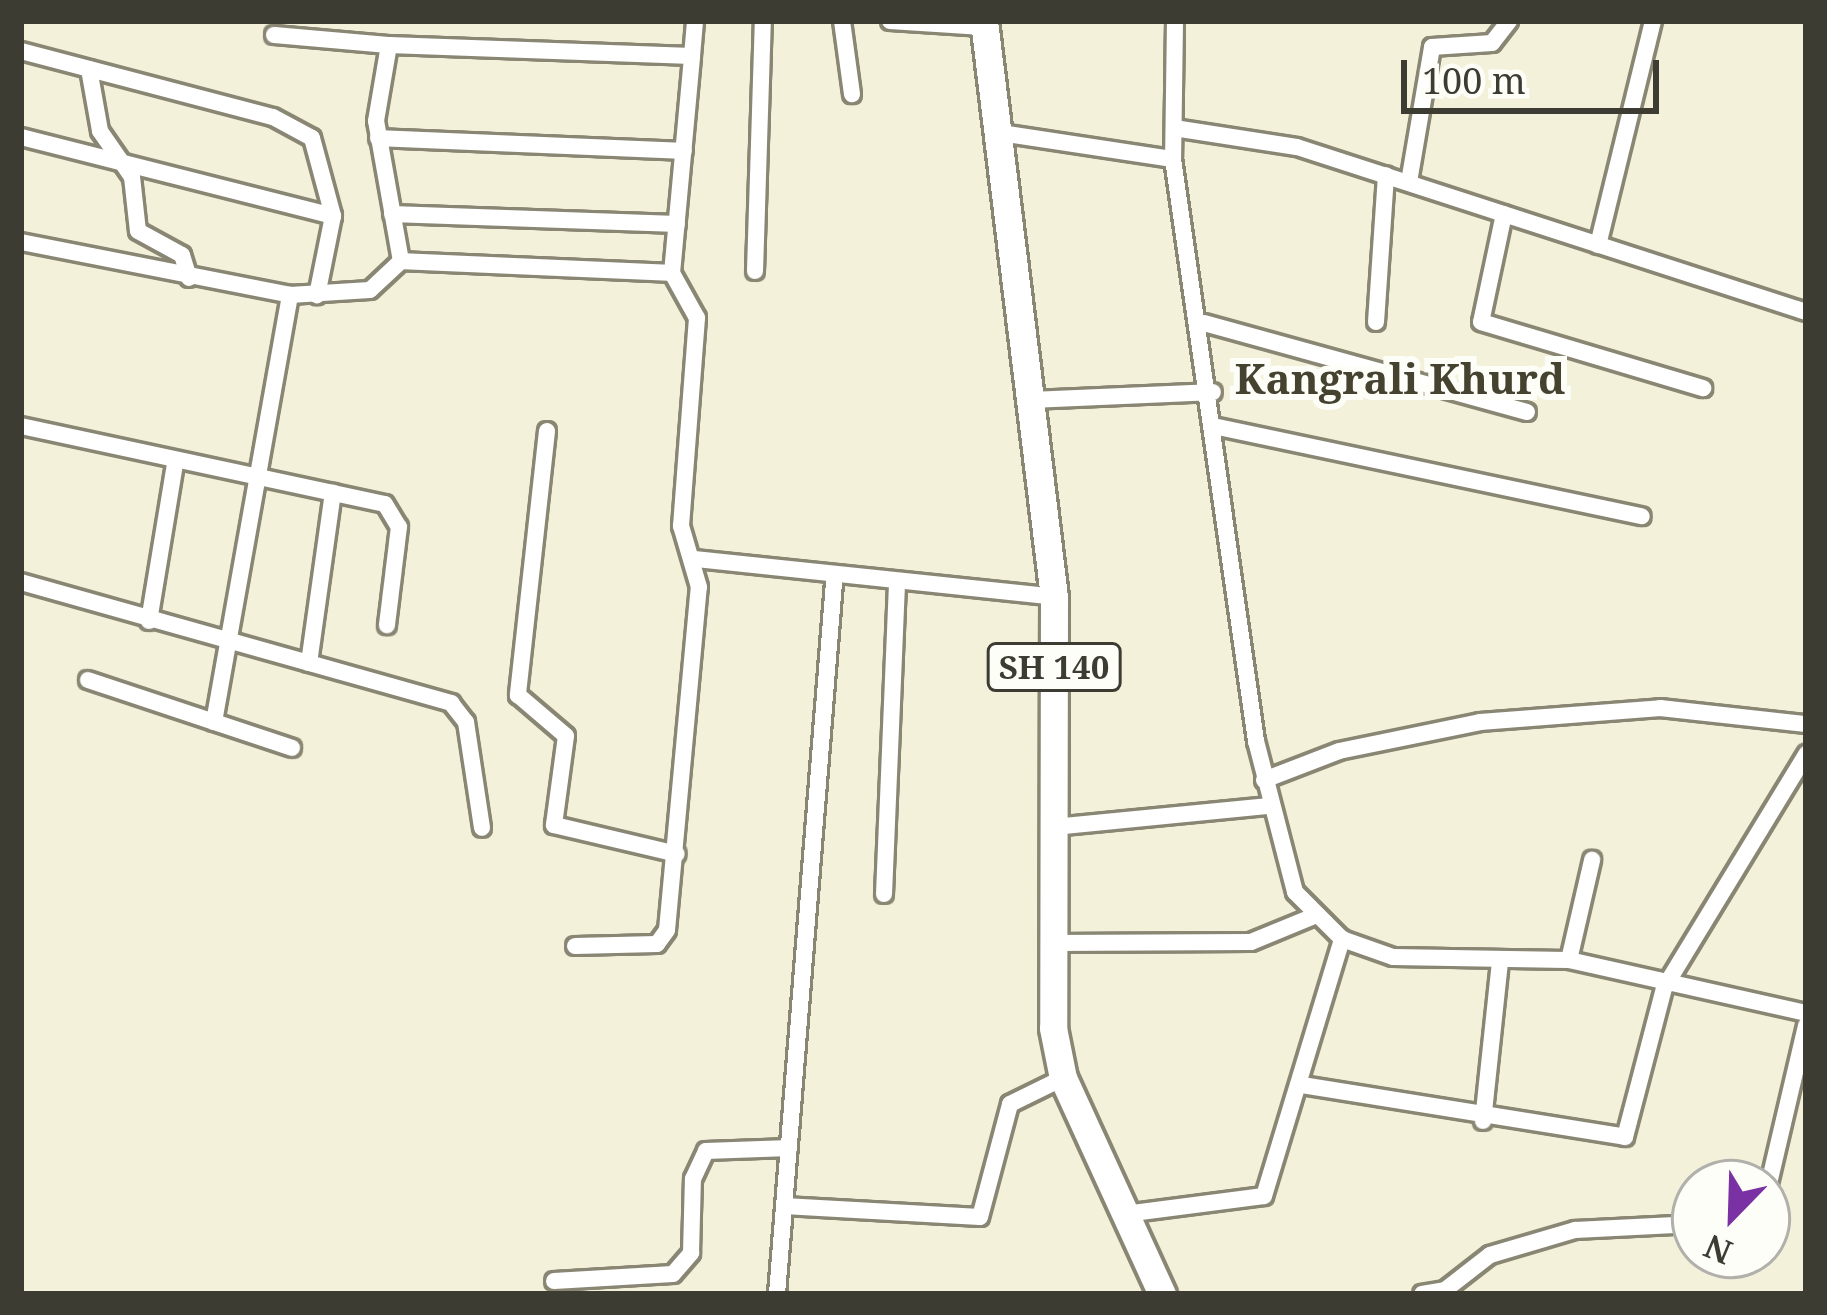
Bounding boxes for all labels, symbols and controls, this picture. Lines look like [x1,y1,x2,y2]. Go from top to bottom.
scale bar [1407,36,1665,110]
text: 100 m [1422,56,1526,105]
district label: Kangrali Khurd [1235,353,1565,403]
road number: SH 140 [985,640,1123,694]
north arrow [1671,1159,1791,1279]
text: N [1697,1224,1739,1276]

